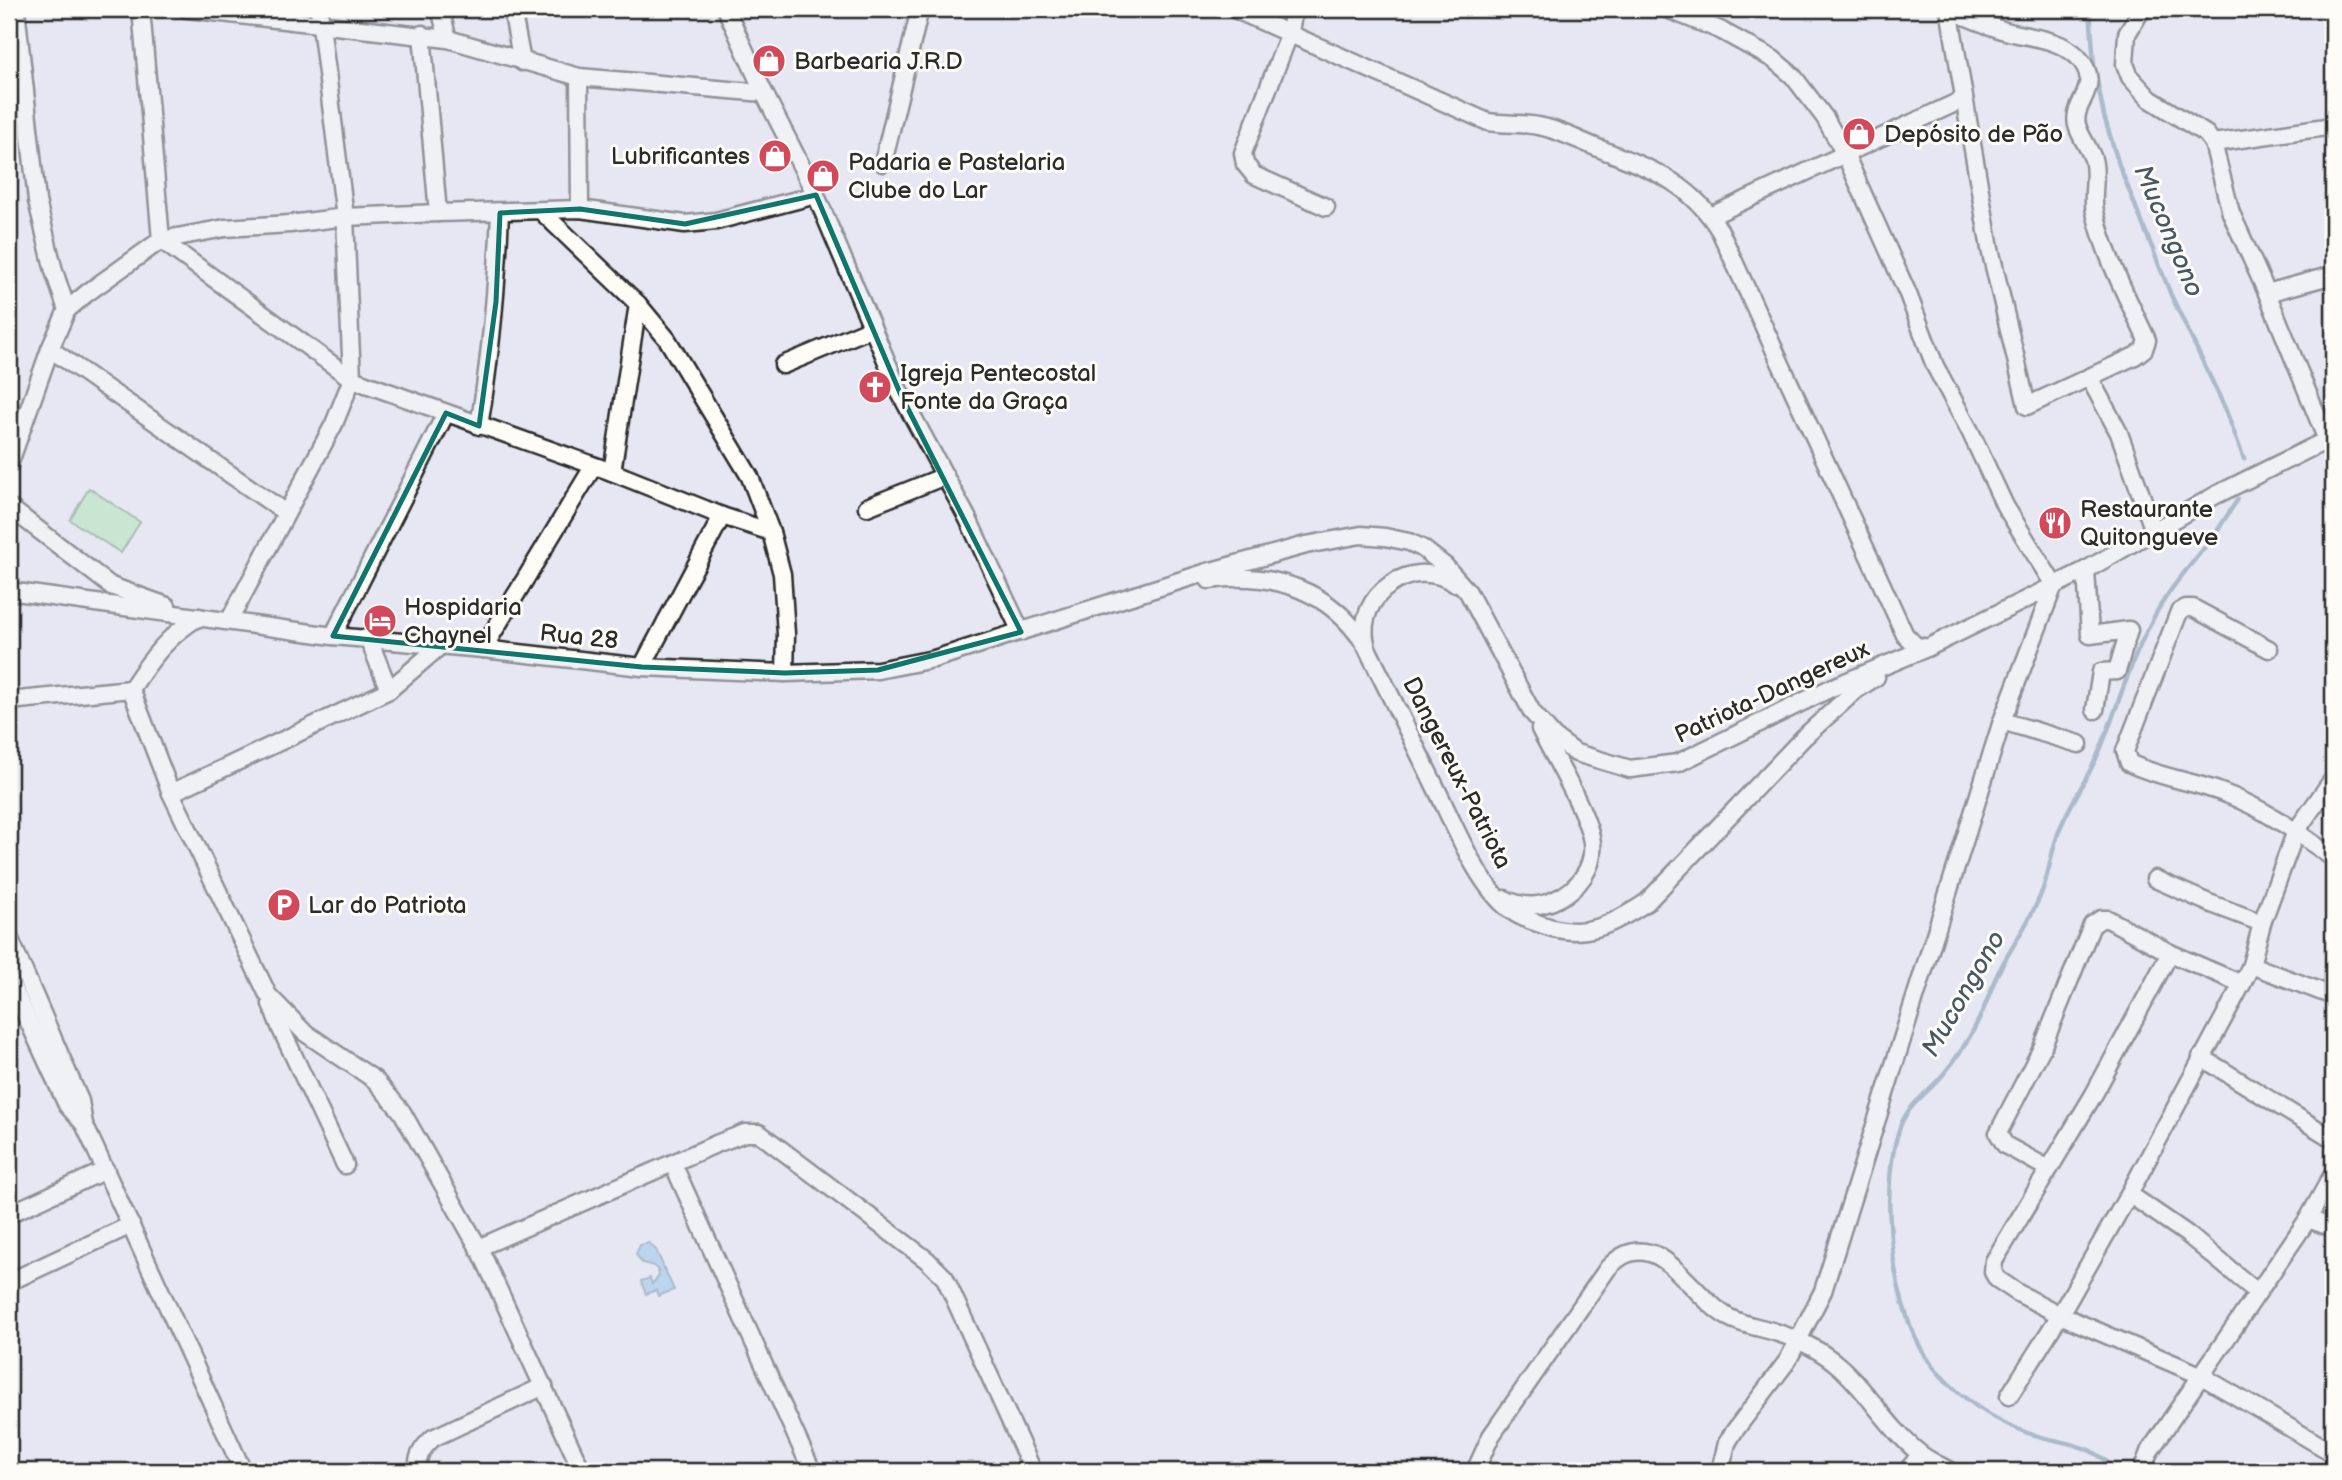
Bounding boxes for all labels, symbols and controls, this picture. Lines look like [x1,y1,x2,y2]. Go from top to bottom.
shop icon: Barbearia J.R.D [750,42,788,80]
place label: Barbearia J.R.D [794,47,963,76]
shop icon: Depósito de Pão [1840,115,1878,153]
place label: Depósito de Pão [1884,120,2063,149]
shop icon: Lubrificantes [756,137,794,175]
place label: Lubrificantes [611,142,750,171]
place label: Padaria e Pastelaria Clube do Lar [848,148,1065,205]
shop icon: Padaria e Pastelaria Clube do Lar [804,157,842,195]
water label: Mucongono [2126,160,2210,302]
place label: Igreja Pentecostal Fonte da Graça [900,359,1096,416]
church icon: Igreja Pentecostal Fonte da Graça [856,368,894,406]
place label: Restaurante Quitongueve [2080,495,2218,552]
restaurant icon: Restaurante Quitongueve [2036,504,2074,542]
place label: Hospidaria Chaynel [404,593,522,650]
hotel icon: Hospidaria Chaynel [361,602,399,640]
street label: Rua 28 [538,618,620,656]
street label: Patriota-Dangereux [1670,634,1874,750]
street label: Dangereux-Patriota [1396,672,1518,874]
parking icon: Lar do Patriota [265,886,303,924]
place label: Lar do Patriota [308,891,467,920]
water label: Mucongono [1916,926,2012,1062]

